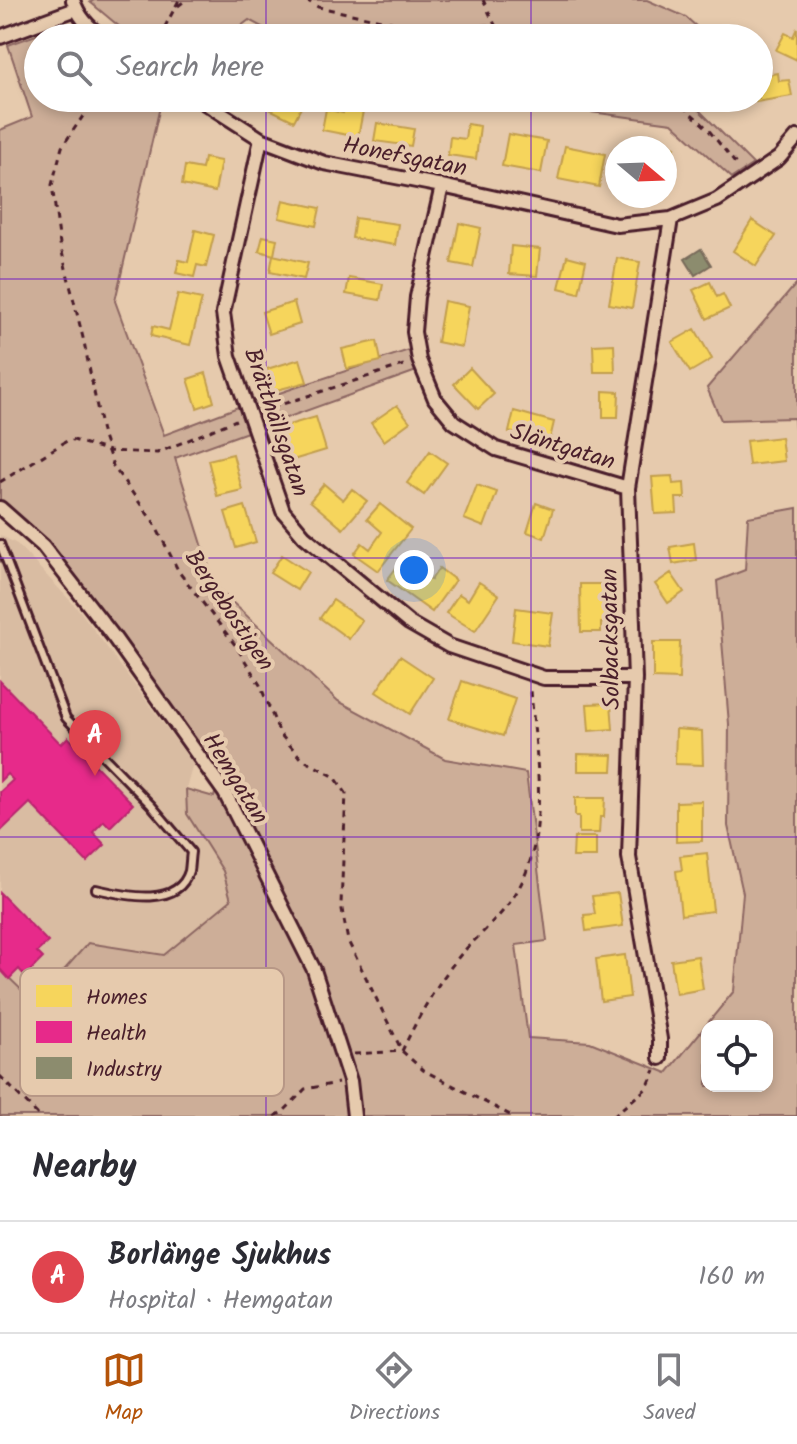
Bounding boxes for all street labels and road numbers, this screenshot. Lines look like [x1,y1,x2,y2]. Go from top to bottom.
street label: Honefsgatan [339,126,470,189]
street label: Brätthällsgatan [232,343,319,502]
street label: Släntgatan [505,413,620,482]
street label: Bergebostigen [173,542,284,680]
street label: Solbacksgatan [591,568,632,710]
street label: Hemgatan [191,725,278,832]

